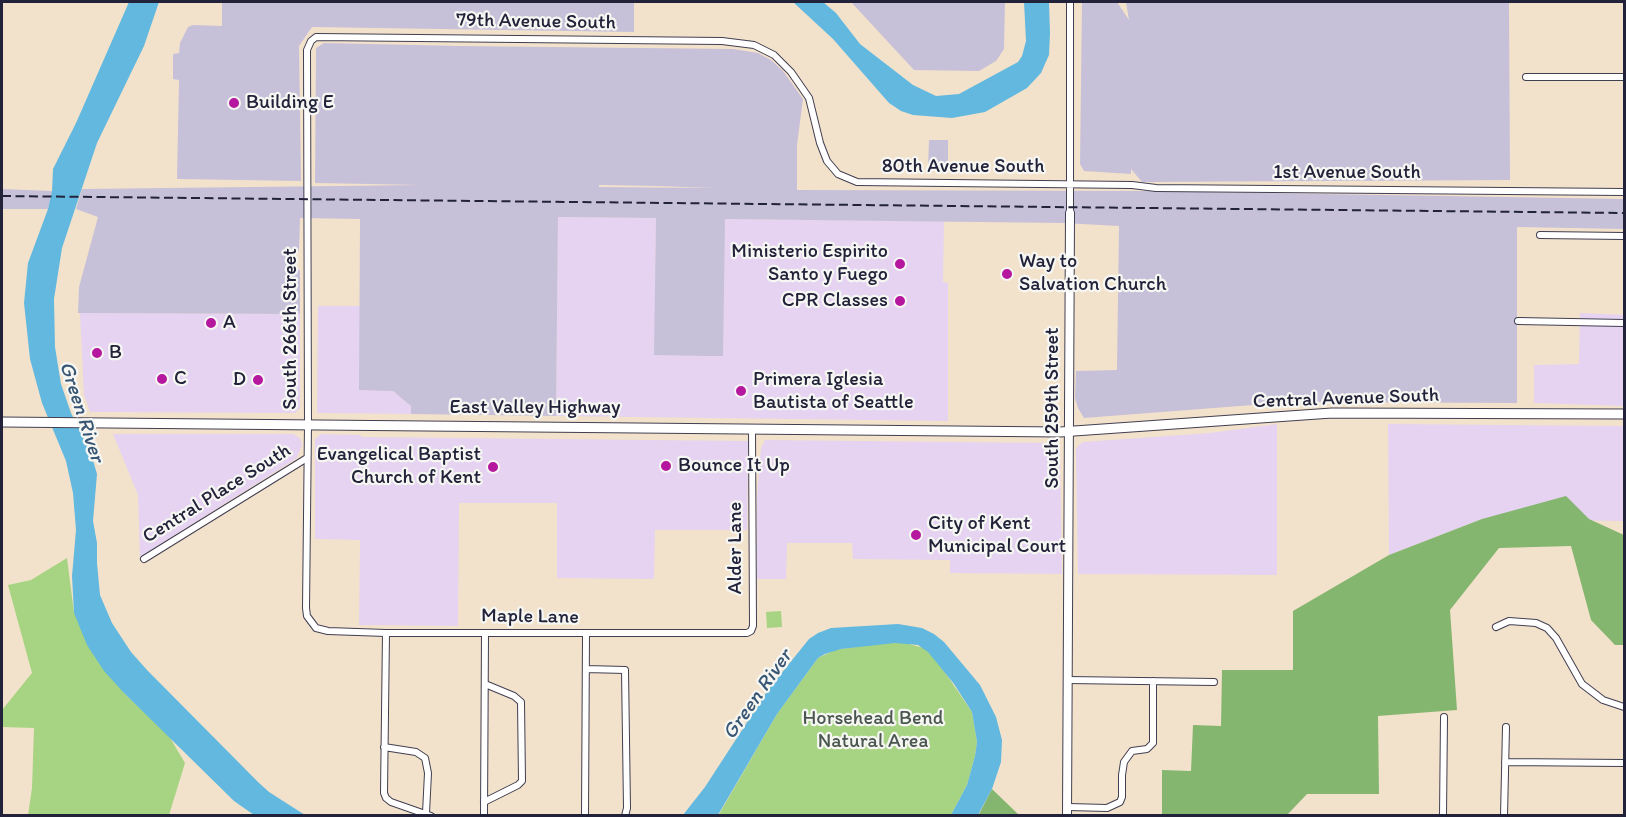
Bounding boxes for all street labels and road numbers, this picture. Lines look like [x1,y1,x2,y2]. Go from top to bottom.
street label: 79th Avenue South [456,9,616,35]
street label: 80th Avenue South [882,155,1044,179]
street label: 1st Avenue South [1273,161,1421,185]
street label: South 266th Street [279,248,303,410]
street label: South 259th Street [1041,327,1065,489]
street label: Central Avenue South [1252,384,1440,414]
street label: East Valley Highway [450,396,620,420]
street label: Central Place South [139,439,295,549]
street label: Alder Lane [724,502,748,594]
street label: Maple Lane [481,604,579,630]

